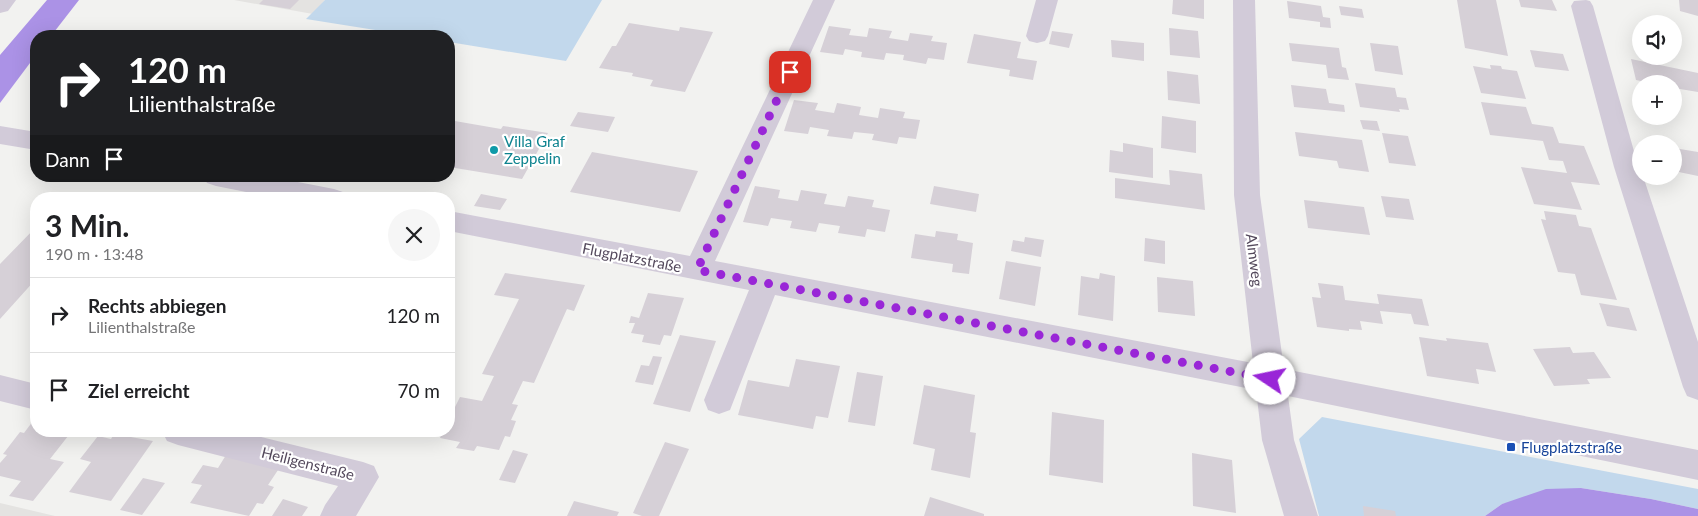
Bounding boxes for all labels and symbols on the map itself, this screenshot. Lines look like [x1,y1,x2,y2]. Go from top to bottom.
pin [769,51,811,93]
place label: Villa Graf Zeppelin [504,132,566,167]
marker: Villa Graf Zeppelin [488,144,500,156]
street label: Almweg [1243,232,1267,288]
street label: Flugplatzstraße [581,239,683,275]
position arrow [1243,352,1295,404]
place label: Flugplatzstraße [1521,438,1622,456]
marker: Flugplatzstraße [1505,441,1517,453]
street label: Heiligenstraße [260,443,356,483]

